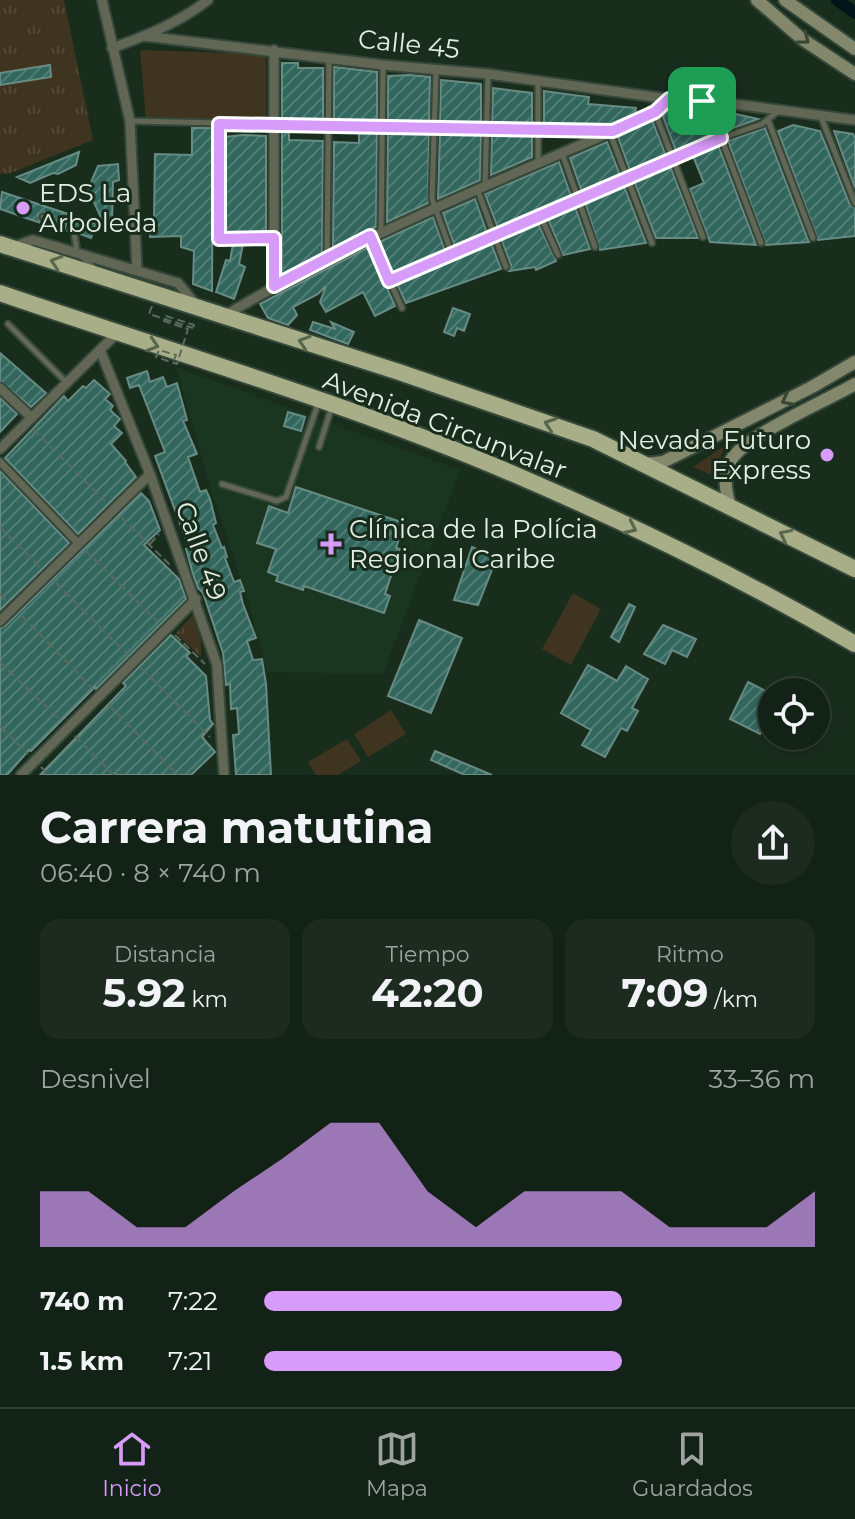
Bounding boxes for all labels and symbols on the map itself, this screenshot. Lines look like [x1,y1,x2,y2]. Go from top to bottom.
street label: Calle 45 [357,23,461,65]
one-way arrow [796,30,810,44]
pin [668,67,736,135]
place label: EDS La Arboleda [39,177,157,239]
marker: EDS La Arboleda [14,199,32,217]
one-way arrow [50,256,64,272]
one-way arrow [297,335,311,351]
one-way arrow [146,336,160,352]
street label: Avenida Circunvalar [319,364,571,486]
one-way arrow [780,390,795,405]
one-way arrow [544,418,558,434]
place label: Nevada Futuro Express [618,424,811,486]
marker: Nevada Futuro Express [818,446,836,464]
street label: Calle 49 [168,497,234,605]
place label: Clínica de la Polícia Regional Caribe [349,513,597,575]
one-way arrow [623,518,637,534]
one-way arrow [779,529,793,545]
marker: Clínica de la Polícia Regional Caribe [320,533,342,555]

